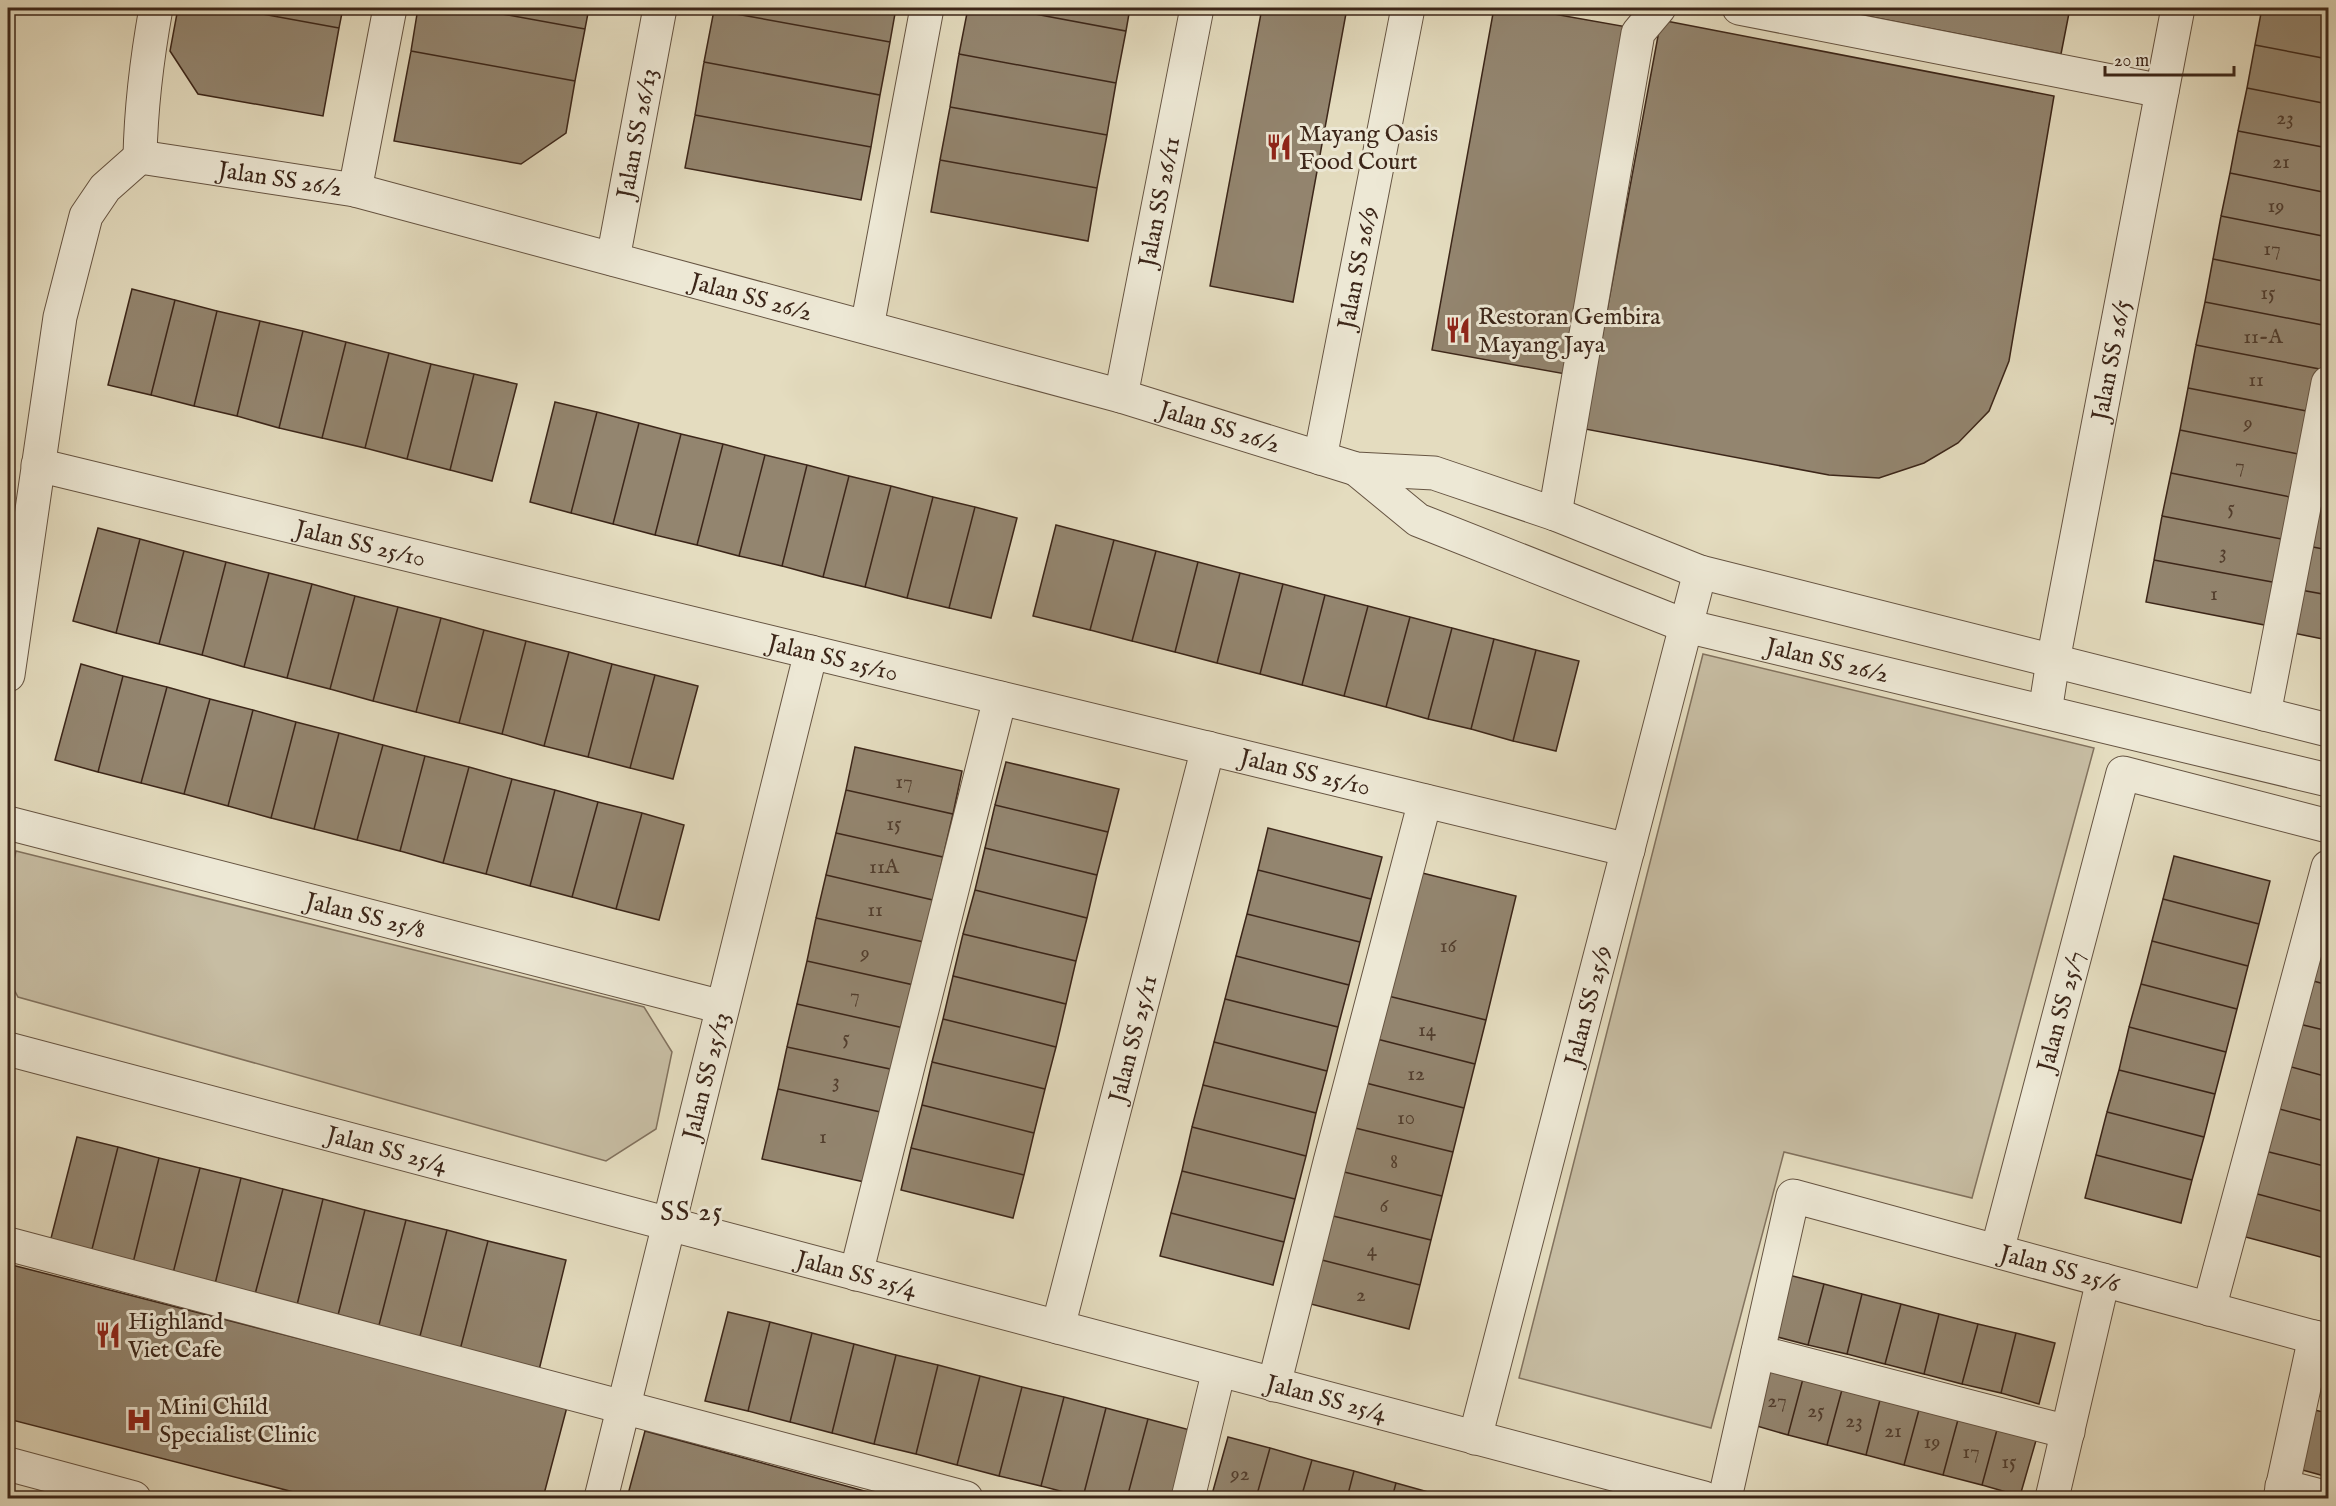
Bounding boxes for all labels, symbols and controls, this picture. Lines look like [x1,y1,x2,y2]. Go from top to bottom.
scale bar [2105,39,2234,77]
text: 20 m [2114,50,2149,73]
street label: Jalan SS 26/13 [610,66,665,204]
house number: 23 [2276,105,2294,132]
place label: Mayang Oasis Food Court [1299,119,1438,178]
restaurant icon: Mayang Oasis Food Court [1264,132,1294,162]
street label: Jalan SS 26/11 [1132,134,1188,273]
house number: 21 [2272,149,2290,176]
street label: Jalan SS 26/2 [213,155,344,205]
house number: 19 [2268,193,2285,220]
street label: Jalan SS 26/9 [1331,204,1386,335]
house number: 17 [2263,236,2281,263]
street label: Jalan SS 26/2 [684,266,815,329]
house number: 15 [2260,280,2276,307]
street label: Jalan SS 26/5 [2085,297,2139,426]
place label: Restoran Gembira Mayang Jaya [1478,302,1661,361]
restaurant icon: Restoran Gembira Mayang Jaya [1443,315,1473,345]
house number: 11-A [2243,324,2284,351]
house number: 11 [2248,367,2264,394]
street label: Jalan SS 26/2 [1152,394,1284,461]
house number: 9 [2242,410,2253,437]
house number: 7 [2235,453,2245,480]
house number: 5 [2227,495,2235,522]
street label: Jalan SS 25/10 [289,513,429,575]
house number: 3 [2219,539,2227,566]
house number: 1 [2210,581,2218,608]
street label: Jalan SS 25/10 [761,628,901,690]
street label: Jalan SS 26/2 [1760,631,1892,691]
street label: Jalan SS 25/10 [1234,742,1373,804]
house number: 17 [895,769,913,796]
house number: 15 [886,811,902,838]
house number: 11A [869,854,900,881]
street label: Jalan SS 25/8 [299,886,428,947]
house number: 11 [867,897,883,924]
house number: 16 [1440,933,1457,960]
house number: 9 [859,940,870,967]
street label: Jalan SS 25/9 [1558,942,1619,1072]
street label: Jalan SS 25/7 [2030,948,2092,1078]
street label: Jalan SS 25/11 [1102,972,1166,1109]
house number: 7 [850,983,860,1010]
street label: Jalan SS 25/13 [676,1009,738,1146]
house number: 14 [1418,1017,1437,1044]
house number: 5 [842,1025,850,1052]
house number: 12 [1407,1061,1425,1088]
house number: 3 [832,1068,840,1095]
house number: 10 [1397,1105,1415,1132]
street label: Jalan SS 25/4 [320,1119,450,1182]
house number: 1 [819,1124,827,1151]
house number: 8 [1390,1149,1398,1176]
house number: 6 [1380,1193,1390,1220]
district label: SS 25 [660,1196,724,1230]
house number: 4 [1367,1237,1378,1264]
street label: Jalan SS 25/6 [1993,1238,2123,1301]
street label: Jalan SS 25/4 [790,1244,920,1306]
house number: 2 [1356,1282,1366,1309]
place label: Highland Viet Cafe [127,1307,224,1366]
restaurant icon: Highland Viet Cafe [93,1320,123,1350]
street label: Jalan SS 25/4 [1260,1368,1390,1430]
house number: 27 [1767,1388,1787,1415]
place label: Mini Child Specialist Clinic [159,1392,317,1451]
house number: 25 [1807,1398,1825,1425]
hospital icon: Mini Child Specialist Clinic [124,1405,154,1435]
house number: 23 [1845,1408,1863,1435]
house number: 21 [1884,1418,1902,1445]
house number: 19 [1924,1429,1941,1456]
house number: 17 [1962,1439,1980,1466]
house number: 15 [2001,1449,2017,1476]
house number: 92 [1229,1461,1250,1488]

